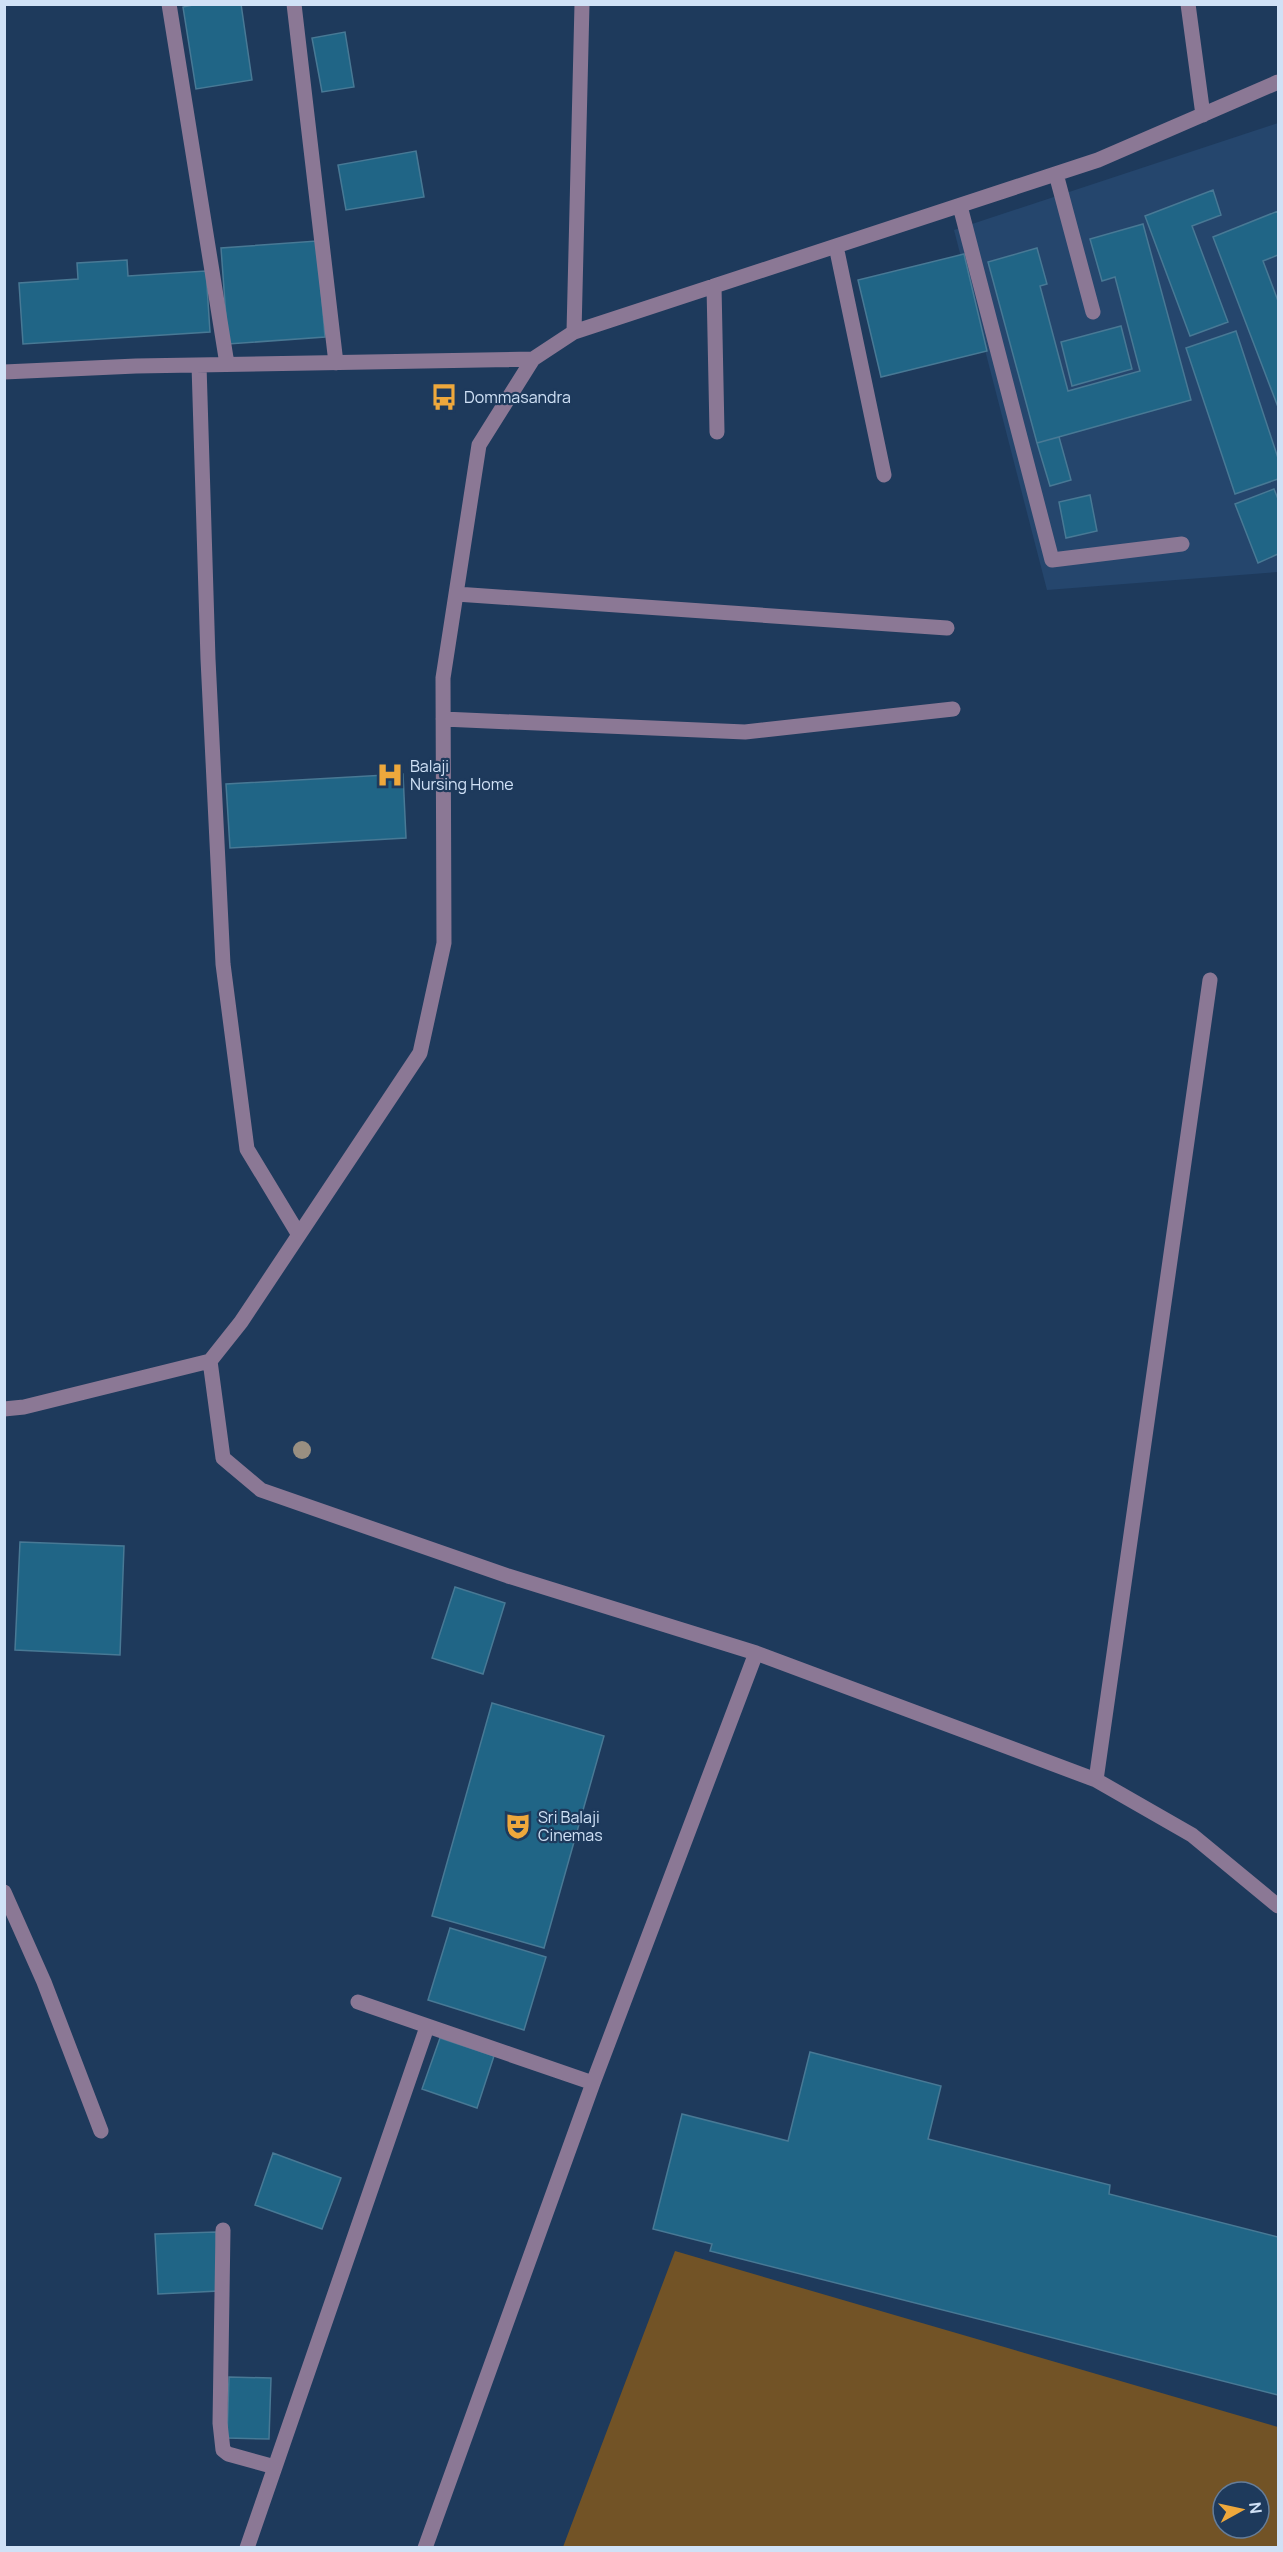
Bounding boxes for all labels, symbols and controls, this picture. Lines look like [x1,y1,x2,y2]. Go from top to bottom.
bus stop icon: Dommasandra [429,382,459,412]
place label: Dommasandra [464,386,571,408]
place label: Balaji Nursing Home [410,755,514,795]
hospital icon: Balaji Nursing Home [375,760,405,790]
place label: Sri Balaji Cinemas [538,1806,603,1846]
theatre icon: Sri Balaji Cinemas [503,1811,533,1841]
north arrow [1211,2480,1271,2540]
text: N [1244,2501,1268,2515]

